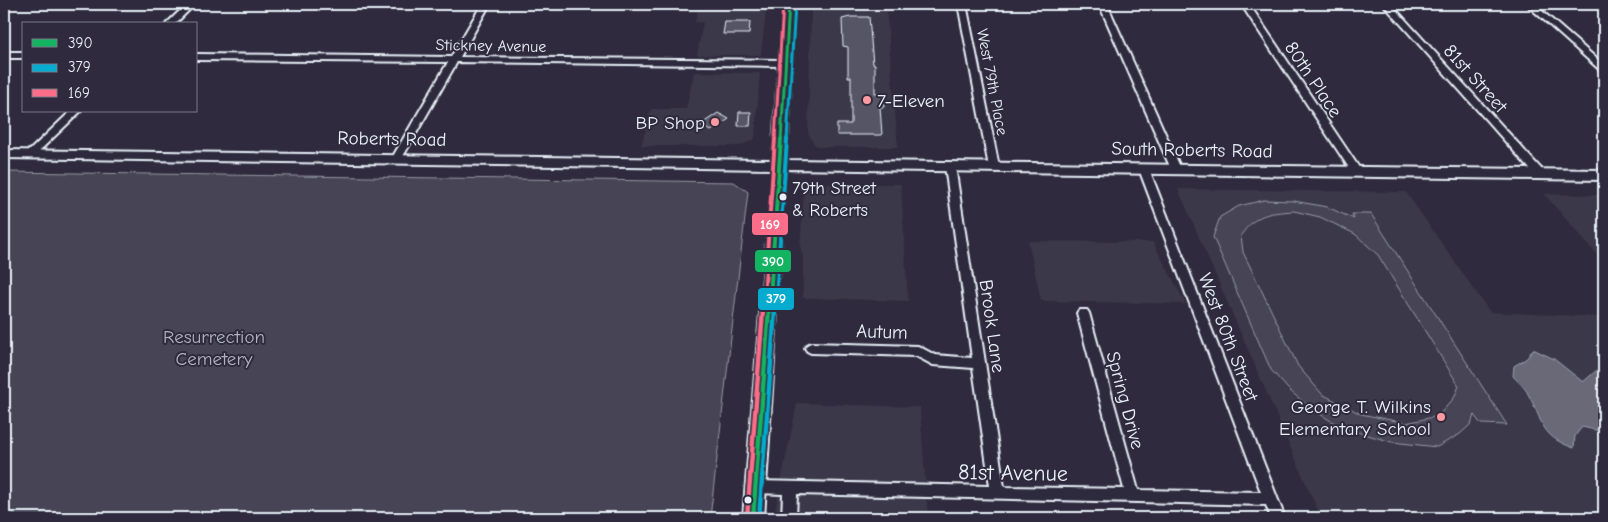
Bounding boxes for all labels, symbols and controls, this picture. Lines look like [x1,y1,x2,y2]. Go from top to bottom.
legend [22,22,198,112]
street label: West 79th Place [973,27,1011,137]
text: 390 [68,34,93,52]
street label: Stickney Avenue [436,36,546,56]
street label: 80th Place [1280,38,1347,122]
street label: 81st Street [1439,40,1512,118]
text: 379 [68,58,91,76]
text: 169 [68,84,90,102]
place label: 7-Eleven [877,90,945,112]
marker: 7-Eleven [861,94,873,106]
place label: BP Shop [635,112,705,134]
marker: BP Shop [709,116,721,128]
street label: Roberts Road [337,127,447,151]
street label: South Roberts Road [1111,138,1273,162]
place label: 79th Street & Roberts [792,178,877,221]
marker: 79th Street & Roberts [778,192,788,202]
line badge: 169 [751,212,789,236]
text: 169 [760,216,780,233]
line badge: 390 [754,249,792,273]
text: 390 [762,253,784,270]
street label: West 80th Street [1194,270,1263,405]
street label: Brook Lane [975,278,1009,374]
line badge: 379 [757,287,795,311]
text: 379 [766,290,786,307]
street label: Autum [856,320,908,344]
park label: Resurrection Cemetery [163,326,265,370]
street label: Spring Drive [1101,349,1149,452]
place label: George T. Wilkins Elementary School [1279,396,1431,440]
marker: George T. Wilkins Elementary School [1435,411,1447,423]
street label: 81st Avenue [958,459,1068,487]
unlabelled marker [743,495,753,505]

